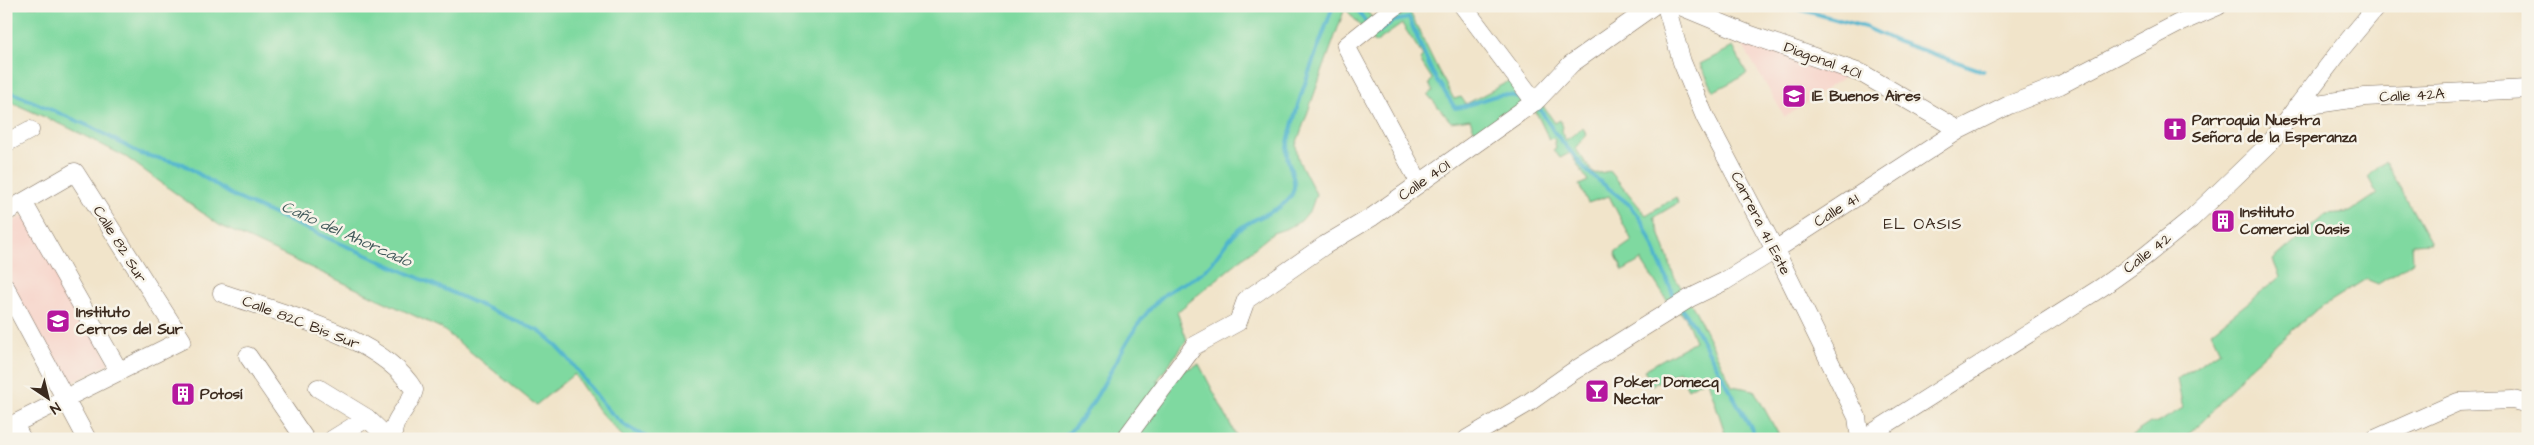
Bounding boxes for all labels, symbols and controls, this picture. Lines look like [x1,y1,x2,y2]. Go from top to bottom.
street label: Diagonal 40I [1781,37,1865,85]
school or university icon: IE Buenos Aires [1781,83,1807,109]
street label: Calle 42A [2379,83,2446,108]
place label: IE Buenos Aires [1812,86,1921,107]
place label: Parroquia Nuestra Señora de la Esperanza [2191,110,2357,148]
church icon: Parroquia Nuestra Señora de la Esperanza [2162,116,2188,142]
street label: Calle 40I [1394,155,1454,206]
street label: Carrera 41 Este [1725,168,1796,279]
street label: Calle 41 [1810,188,1863,232]
water label: Caño del Ahorcado [278,195,416,273]
street label: Calle 82 Sur [88,202,152,287]
place label: Instituto Comercial Oasis [2240,202,2350,240]
building icon: Instituto Comercial Oasis [2210,208,2236,234]
district label: EL OASIS [1884,213,1962,235]
street label: Calle 42 [2119,228,2176,279]
street label: Calle 82C Bis Sur [239,290,362,354]
place label: Instituto Cerros del Sur [76,302,184,340]
school or university icon: Instituto Cerros del Sur [45,308,71,334]
north arrow [22,372,72,422]
place label: Poker Domecq Nectar [1614,372,1719,410]
bar icon: Poker Domecq Nectar [1584,378,1610,404]
building icon: Potosí [170,381,196,407]
place label: Potosí [200,384,243,405]
text: N [45,397,64,419]

